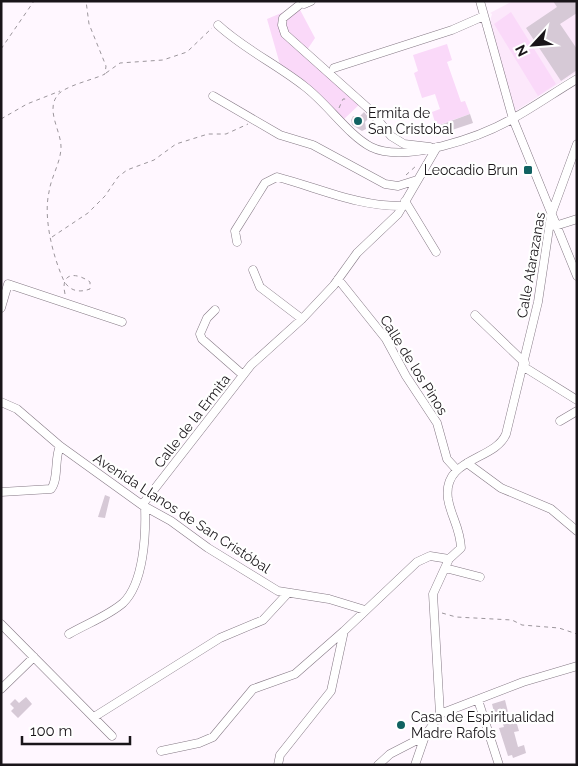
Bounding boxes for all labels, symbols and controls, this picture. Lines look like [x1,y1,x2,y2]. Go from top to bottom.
north arrow [508,20,558,70]
text: N [512,42,531,59]
place label: Ermita de San Cristobal [368,105,453,137]
marker: Ermita de San Cristobal [352,115,364,127]
place label: Leocadio Brun [424,162,518,178]
marker: Leocadio Brun [522,164,534,176]
street label: Calle Atarazanas [514,211,548,319]
street label: Calle de los Pinos [377,312,451,418]
street label: Calle de la Ermita [151,371,233,471]
street label: Avenida Llanos de San Cristóbal [91,450,274,576]
place label: Casa de Espiritualidad Madre Rafols [411,709,554,741]
scale bar [22,714,130,746]
marker: Casa de Espiritualidad Madre Rafols [395,719,407,731]
text: 100 m [30,722,72,740]

